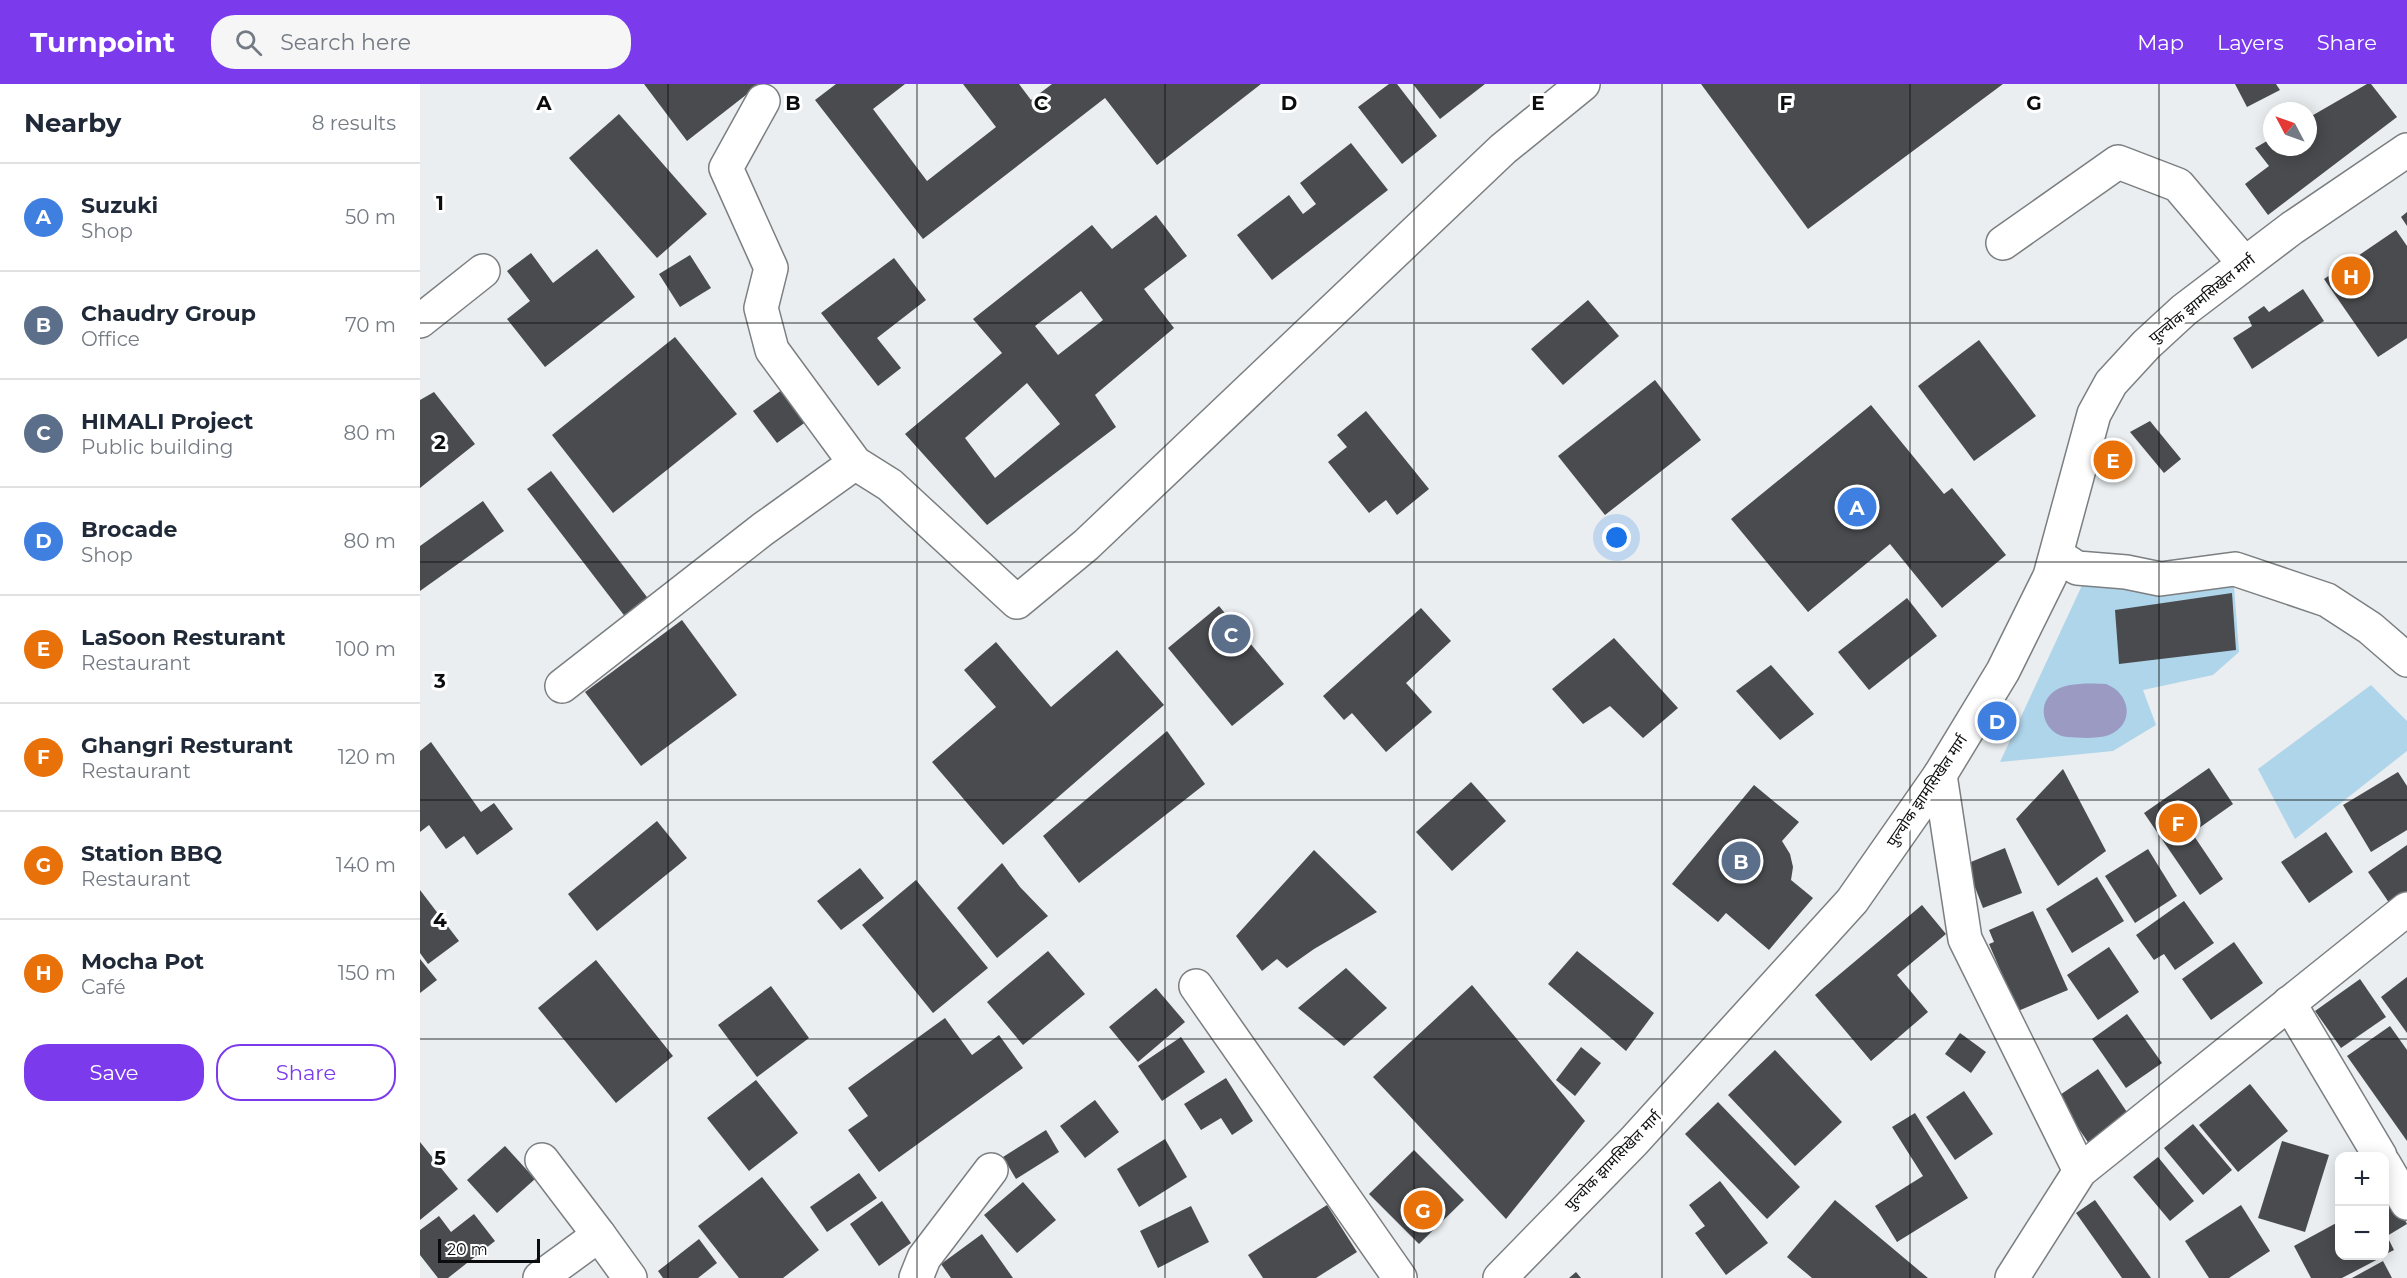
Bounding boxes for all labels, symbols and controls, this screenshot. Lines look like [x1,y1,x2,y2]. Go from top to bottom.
search box [211,15,631,69]
text: Turnpoint [30,25,175,59]
icon: search [232,26,265,59]
text: Search here [280,29,411,56]
text: Map [2137,30,2184,55]
text: Layers [2217,30,2284,55]
text: Share [2317,30,2377,55]
text: A [535,91,552,115]
text: B [785,91,801,115]
text: C [1034,91,1049,115]
text: D [1281,91,1297,115]
text: E [1531,91,1545,115]
text: F [1780,91,1793,115]
text: G [2026,91,2042,115]
north arrow [2263,102,2317,156]
text: Nearby [24,107,121,139]
text: 8 results [312,111,396,135]
text: 1 [436,191,444,215]
text: Suzuki [81,192,158,219]
text: A [36,205,51,229]
text: 50 m [345,205,396,229]
text: Shop [81,219,133,243]
street label: पुल्चोक झामसिखेल मार्ग [2145,249,2260,348]
pin: H [2332,254,2370,298]
text: Chaudry Group [81,300,256,327]
text: B [36,313,51,337]
text: 70 m [345,313,396,337]
text: Office [81,327,140,351]
text: HIMALI Project [81,408,253,435]
text: C [36,421,51,445]
text: 80 m [344,421,396,445]
text: 2 [434,430,446,454]
text: Public building [81,435,234,459]
pin: E [2094,438,2132,482]
pin: A [1838,484,1876,530]
text: Brocade [81,516,177,543]
your location [1602,523,1631,552]
text: D [35,529,52,553]
text: 80 m [344,529,396,553]
text: Shop [81,543,133,567]
pin: C [1212,612,1250,656]
text: LaSoon Resturant [81,624,286,651]
text: E [37,637,50,661]
text: 100 m [336,637,396,661]
text: Restaurant [81,651,191,675]
text: 3 [433,669,446,693]
pin: D [1978,698,2016,744]
street label: पुल्चोक झामसिखेल मार्ग [1882,730,1972,851]
text: Ghangri Resturant [81,732,293,759]
text: F [37,745,50,769]
text: 120 m [338,745,396,769]
text: Restaurant [81,759,191,783]
pin: F [2158,800,2198,846]
pin: B [1722,838,1760,884]
text: Station BBQ [81,840,222,867]
text: G [36,853,51,877]
text: 140 m [336,853,396,877]
text: Restaurant [81,867,191,891]
text: 4 [433,908,447,932]
text: Mocha Pot [81,948,204,975]
text: H [35,961,52,985]
text: 150 m [338,961,396,985]
text: Café [81,975,126,999]
button: Save [24,1044,204,1101]
button: Share [216,1044,396,1101]
street label: पुल्चोक झामसिखेल मार्ग [1560,1106,1666,1215]
text: 5 [434,1146,446,1170]
map controls [2335,1152,2389,1260]
button: + [2335,1152,2389,1206]
pin: G [1404,1188,1442,1232]
button: − [2335,1206,2389,1260]
scale bar [438,1236,540,1264]
text: 20 m [447,1240,488,1259]

